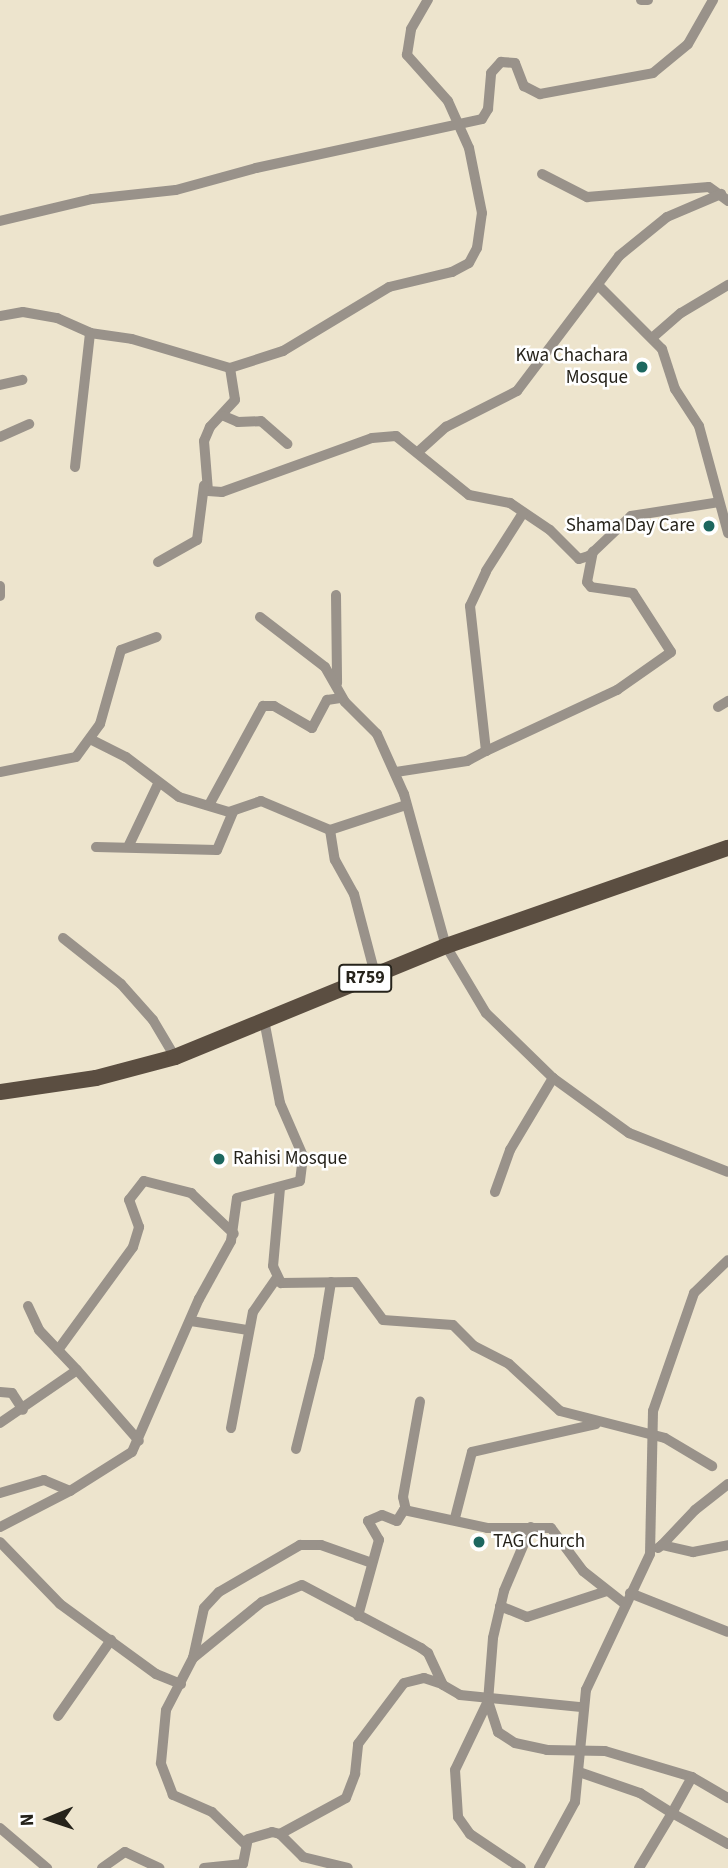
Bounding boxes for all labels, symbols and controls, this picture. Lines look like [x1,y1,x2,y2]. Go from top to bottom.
place label: Kwa Chachara Mosque [515,345,628,389]
marker: Kwa Chachara Mosque [634,359,650,375]
place label: Shama Day Care [566,515,695,537]
marker: Shama Day Care [701,518,717,534]
road number: R759 [337,964,393,993]
place label: Rahisi Mosque [233,1148,347,1170]
marker: Rahisi Mosque [211,1151,227,1167]
place label: TAG Church [493,1531,585,1553]
marker: TAG Church [471,1534,487,1550]
north arrow [14,1784,84,1854]
text: N [14,1813,41,1827]

